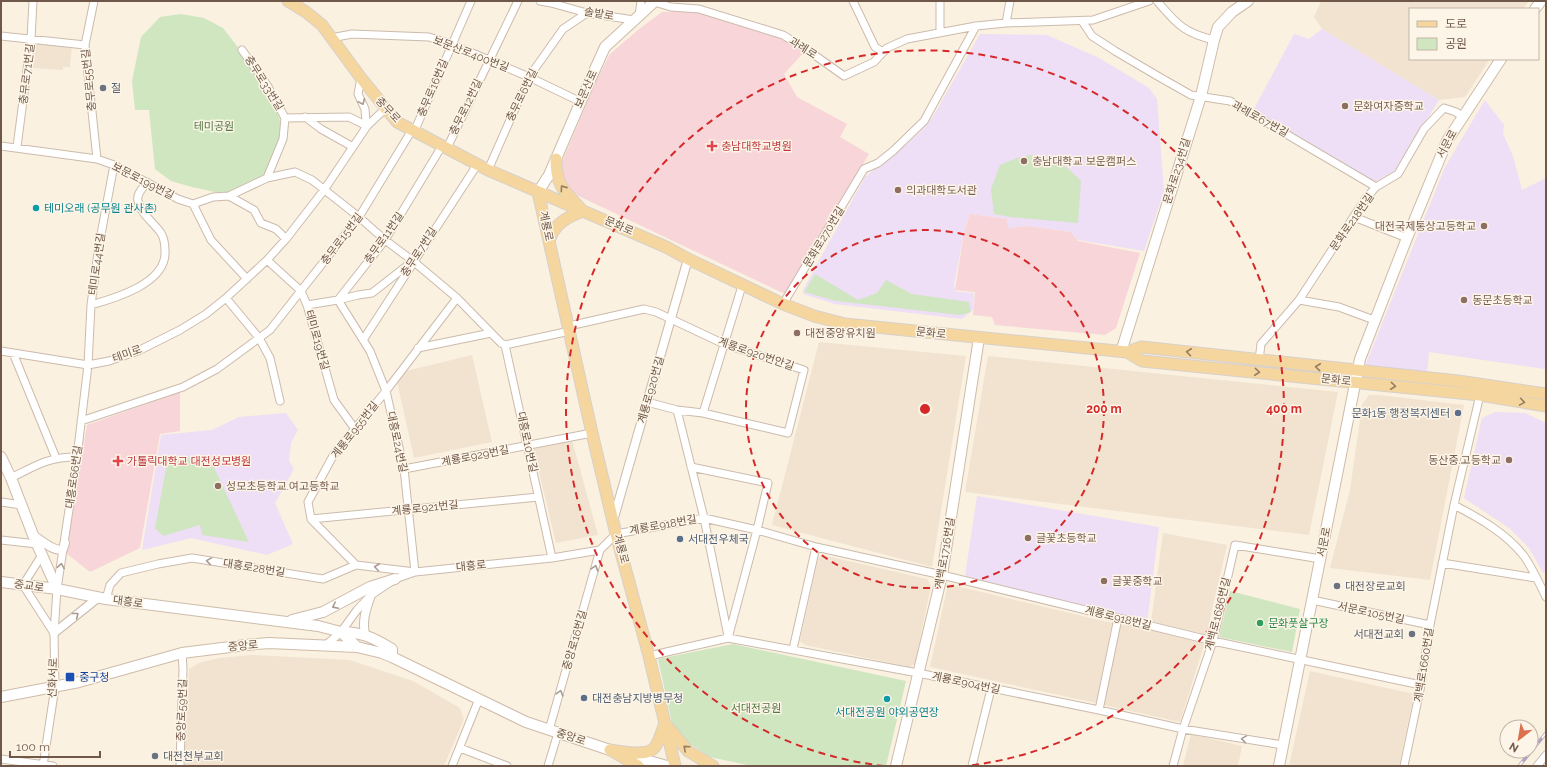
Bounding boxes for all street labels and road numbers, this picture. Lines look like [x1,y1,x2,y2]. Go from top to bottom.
street label: 솔밭로 [583,5,615,23]
street label: 보문산로400번길 [431,34,511,74]
street label: 과례로 [787,34,819,62]
street label: 충무로71번길 [17,43,37,105]
street label: 충무로55번길 [79,48,99,112]
street label: 충무로33번길 [242,53,286,113]
street label: 충무로16번길 [415,57,451,119]
street label: 충무로6번길 [504,66,540,124]
street label: 보문산로 [572,68,600,110]
street label: 충무로12번길 [447,77,485,137]
street label: 충무로 [373,94,403,126]
street label: 과례로67번길 [1229,98,1291,140]
street label: 서문로 [1434,128,1460,160]
street label: 문화로234번길 [1161,136,1193,206]
street label: 보문로199번길 [110,160,176,202]
street label: 문화로218번길 [1327,191,1377,253]
street label: 문화로270번길 [801,204,847,270]
street label: 충무로11번길 [361,210,407,266]
street label: 계룡로 [536,210,556,242]
street label: 충무로15번길 [318,211,366,267]
street label: 문화로 [602,214,636,238]
street label: 충무로7번길 [398,225,440,279]
street label: 테미로44번길 [86,232,108,296]
street label: 테미로19번길 [302,309,332,371]
street label: 문화로 [915,325,947,341]
street label: 계룡로920번안길 [716,335,796,373]
street label: 테미로 [111,343,143,365]
street label: 계룡로920번길 [635,355,667,425]
street label: 문화로 [1320,372,1352,388]
street label: 계룡로955번길 [329,399,381,461]
street label: 대흥로24번길 [384,410,410,474]
street label: 대흥로10번길 [514,410,540,474]
street label: 계룡로929번길 [440,443,510,469]
street label: 대흥로66번길 [63,444,85,510]
street label: 계룡로921번길 [391,498,459,518]
street label: 계룡로918번길 [628,513,698,537]
street label: 계백로1716번길 [932,516,958,590]
street label: 서문로 [1315,526,1333,558]
street label: 계룡로 [611,533,631,565]
street label: 대흥로28번길 [222,557,286,579]
street label: 대흥로 [455,558,487,574]
street label: 계백로1686번길 [1203,576,1233,652]
street label: 중교로 [13,577,45,595]
street label: 대흥로 [112,593,144,611]
street label: 서문로105번길 [1336,600,1406,626]
street label: 계룡로918번길 [1083,603,1153,633]
street label: 중앙로16번길 [560,608,590,672]
street label: 계백로1660번길 [1412,627,1436,703]
street label: 중앙로 [227,638,259,654]
street label: 선화서로 [46,658,60,698]
street label: 계룡로904번길 [931,669,1001,697]
street label: 중앙로59번길 [174,678,190,742]
street label: 중앙로 [555,726,587,748]

